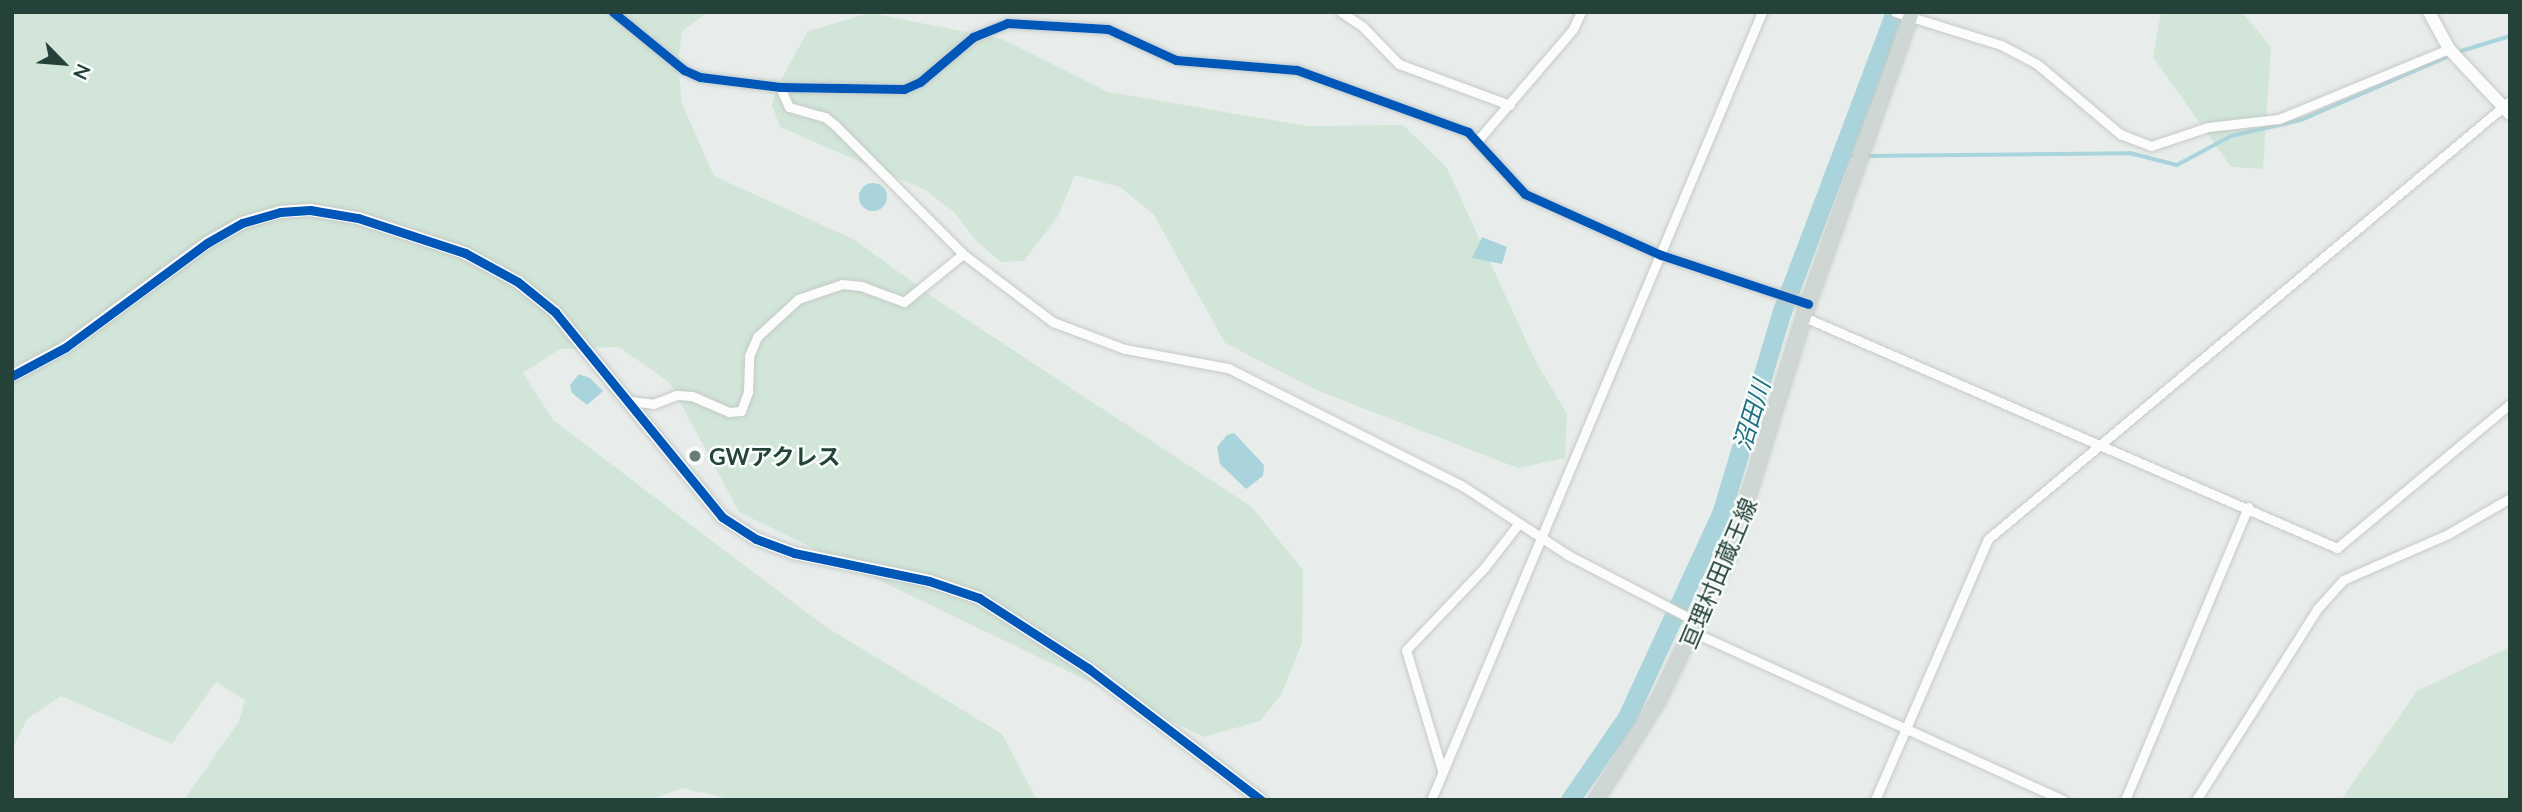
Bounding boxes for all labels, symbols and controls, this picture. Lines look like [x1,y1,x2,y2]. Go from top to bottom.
north arrow [28,28,98,98]
text: N [69,61,96,84]
water label: 沼田川 [1727,376,1775,454]
place label: GWアクレス [709,442,842,470]
marker: GWアクレス [687,448,703,464]
street label: 亘理村田蔵王線 [1674,494,1762,652]

